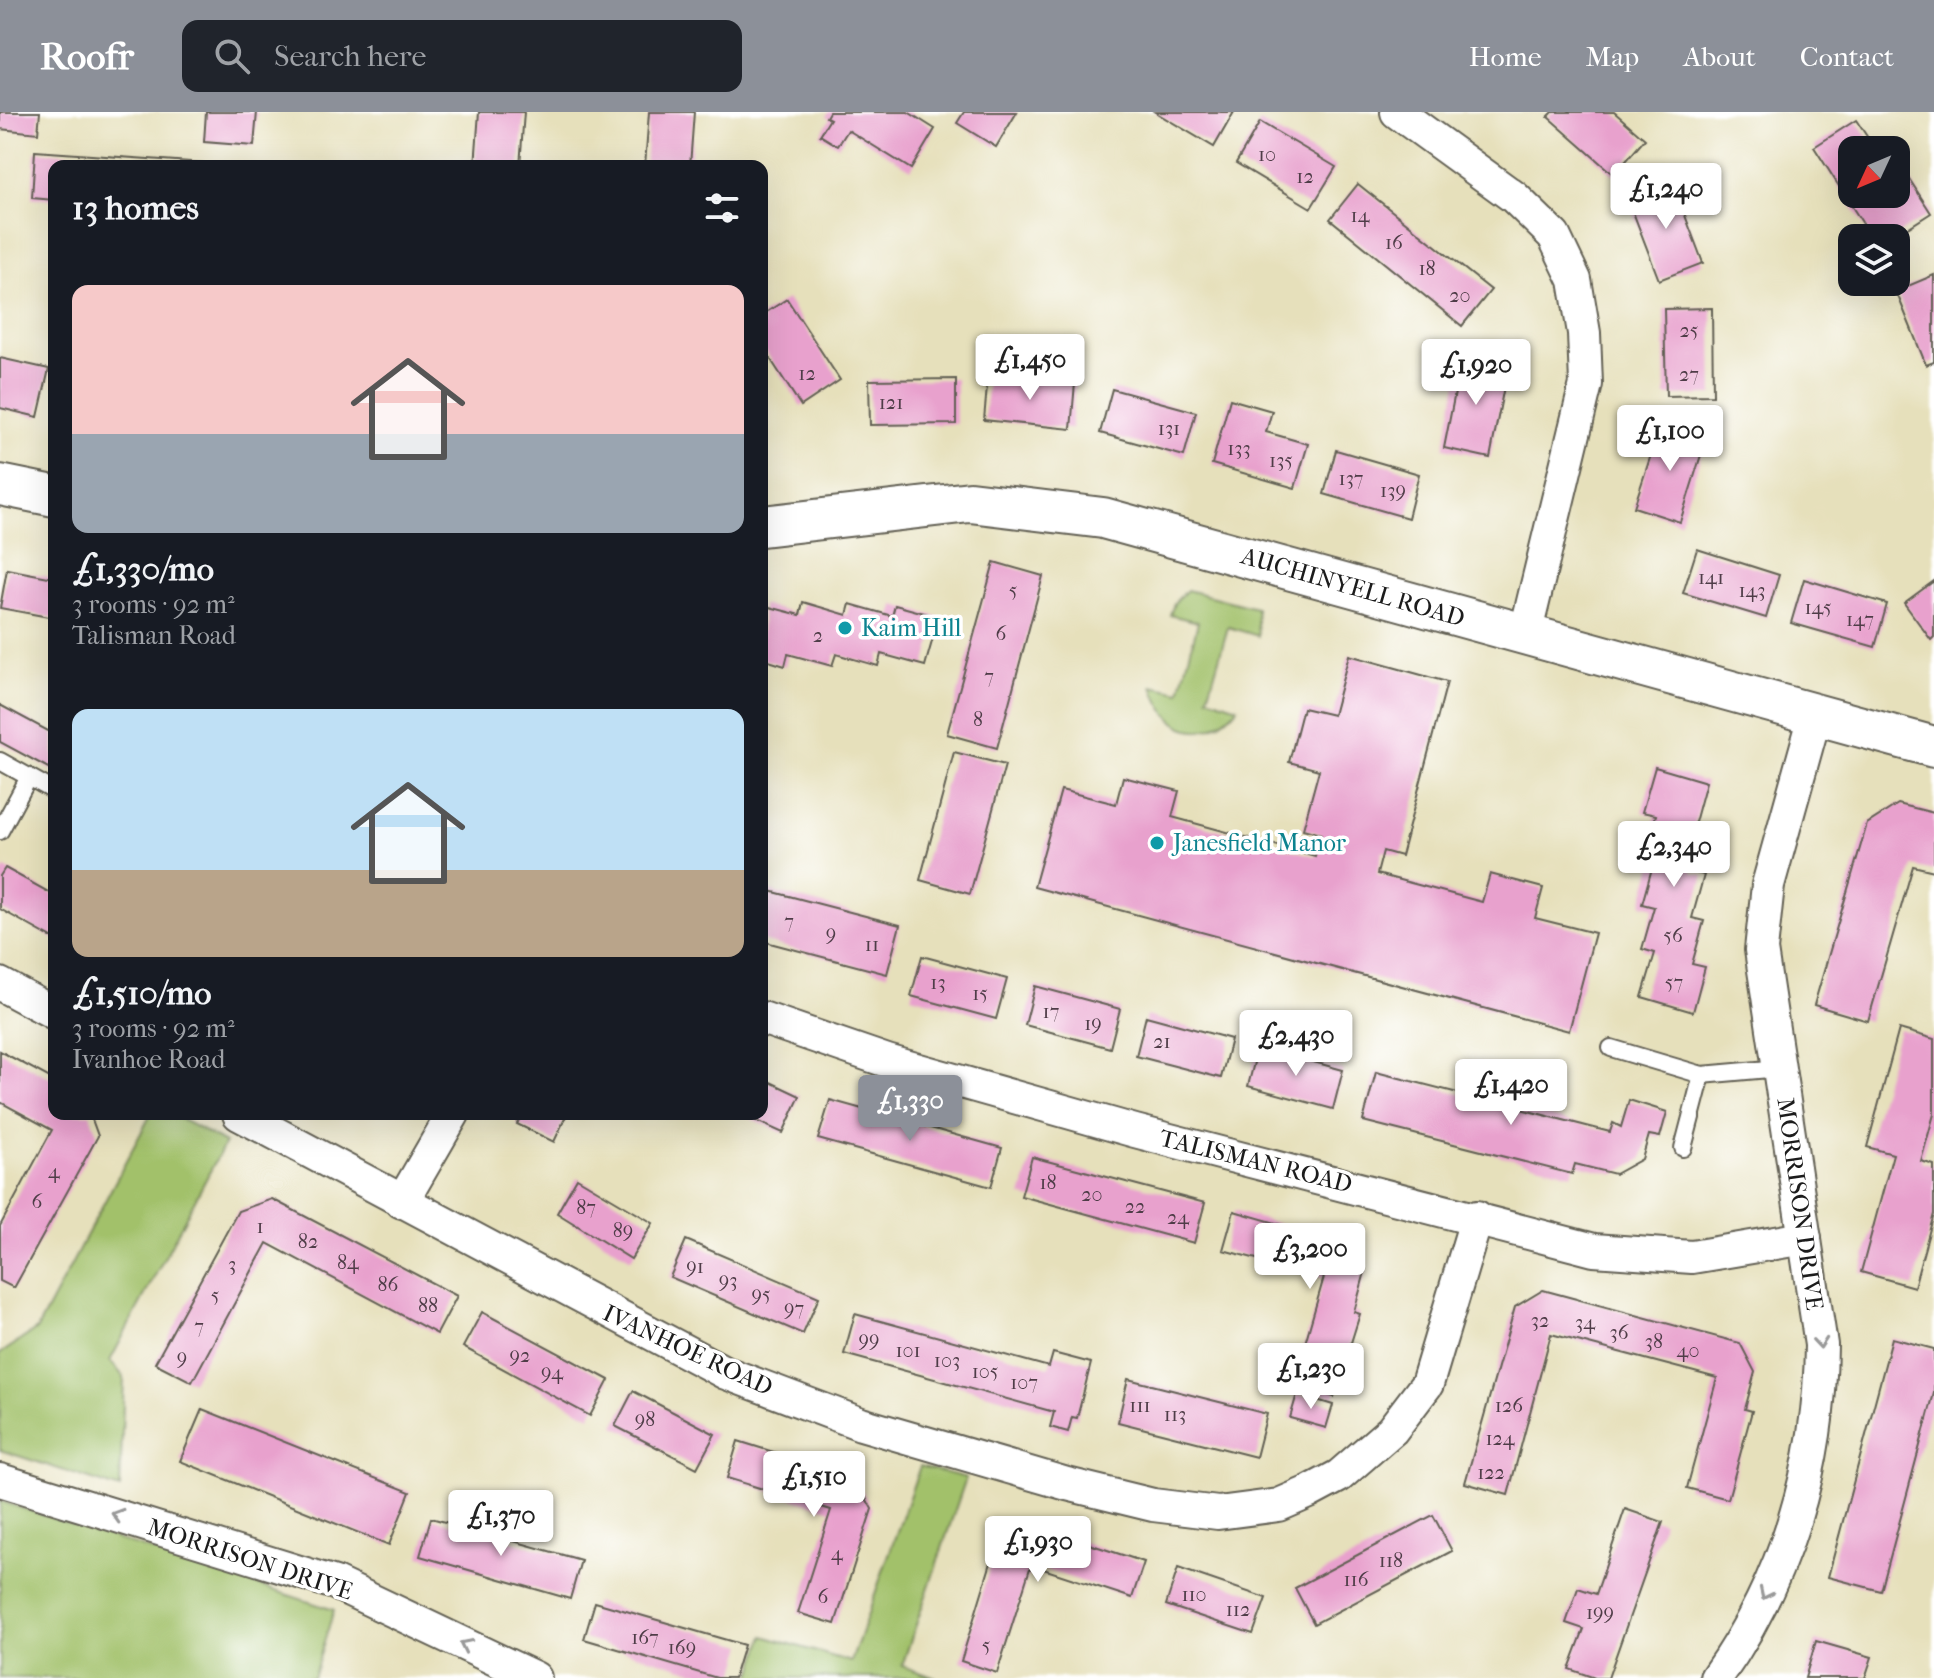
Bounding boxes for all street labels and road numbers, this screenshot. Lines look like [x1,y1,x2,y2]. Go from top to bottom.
street label: AUCHINYELL ROAD [1237,541,1468,632]
street label: MORRISON DRIVE [1771,1096,1829,1312]
street label: TALISMAN ROAD [1157,1124,1355,1198]
street label: IVANHOE ROAD [599,1298,777,1402]
street label: MORRISON DRIVE [144,1513,356,1605]

